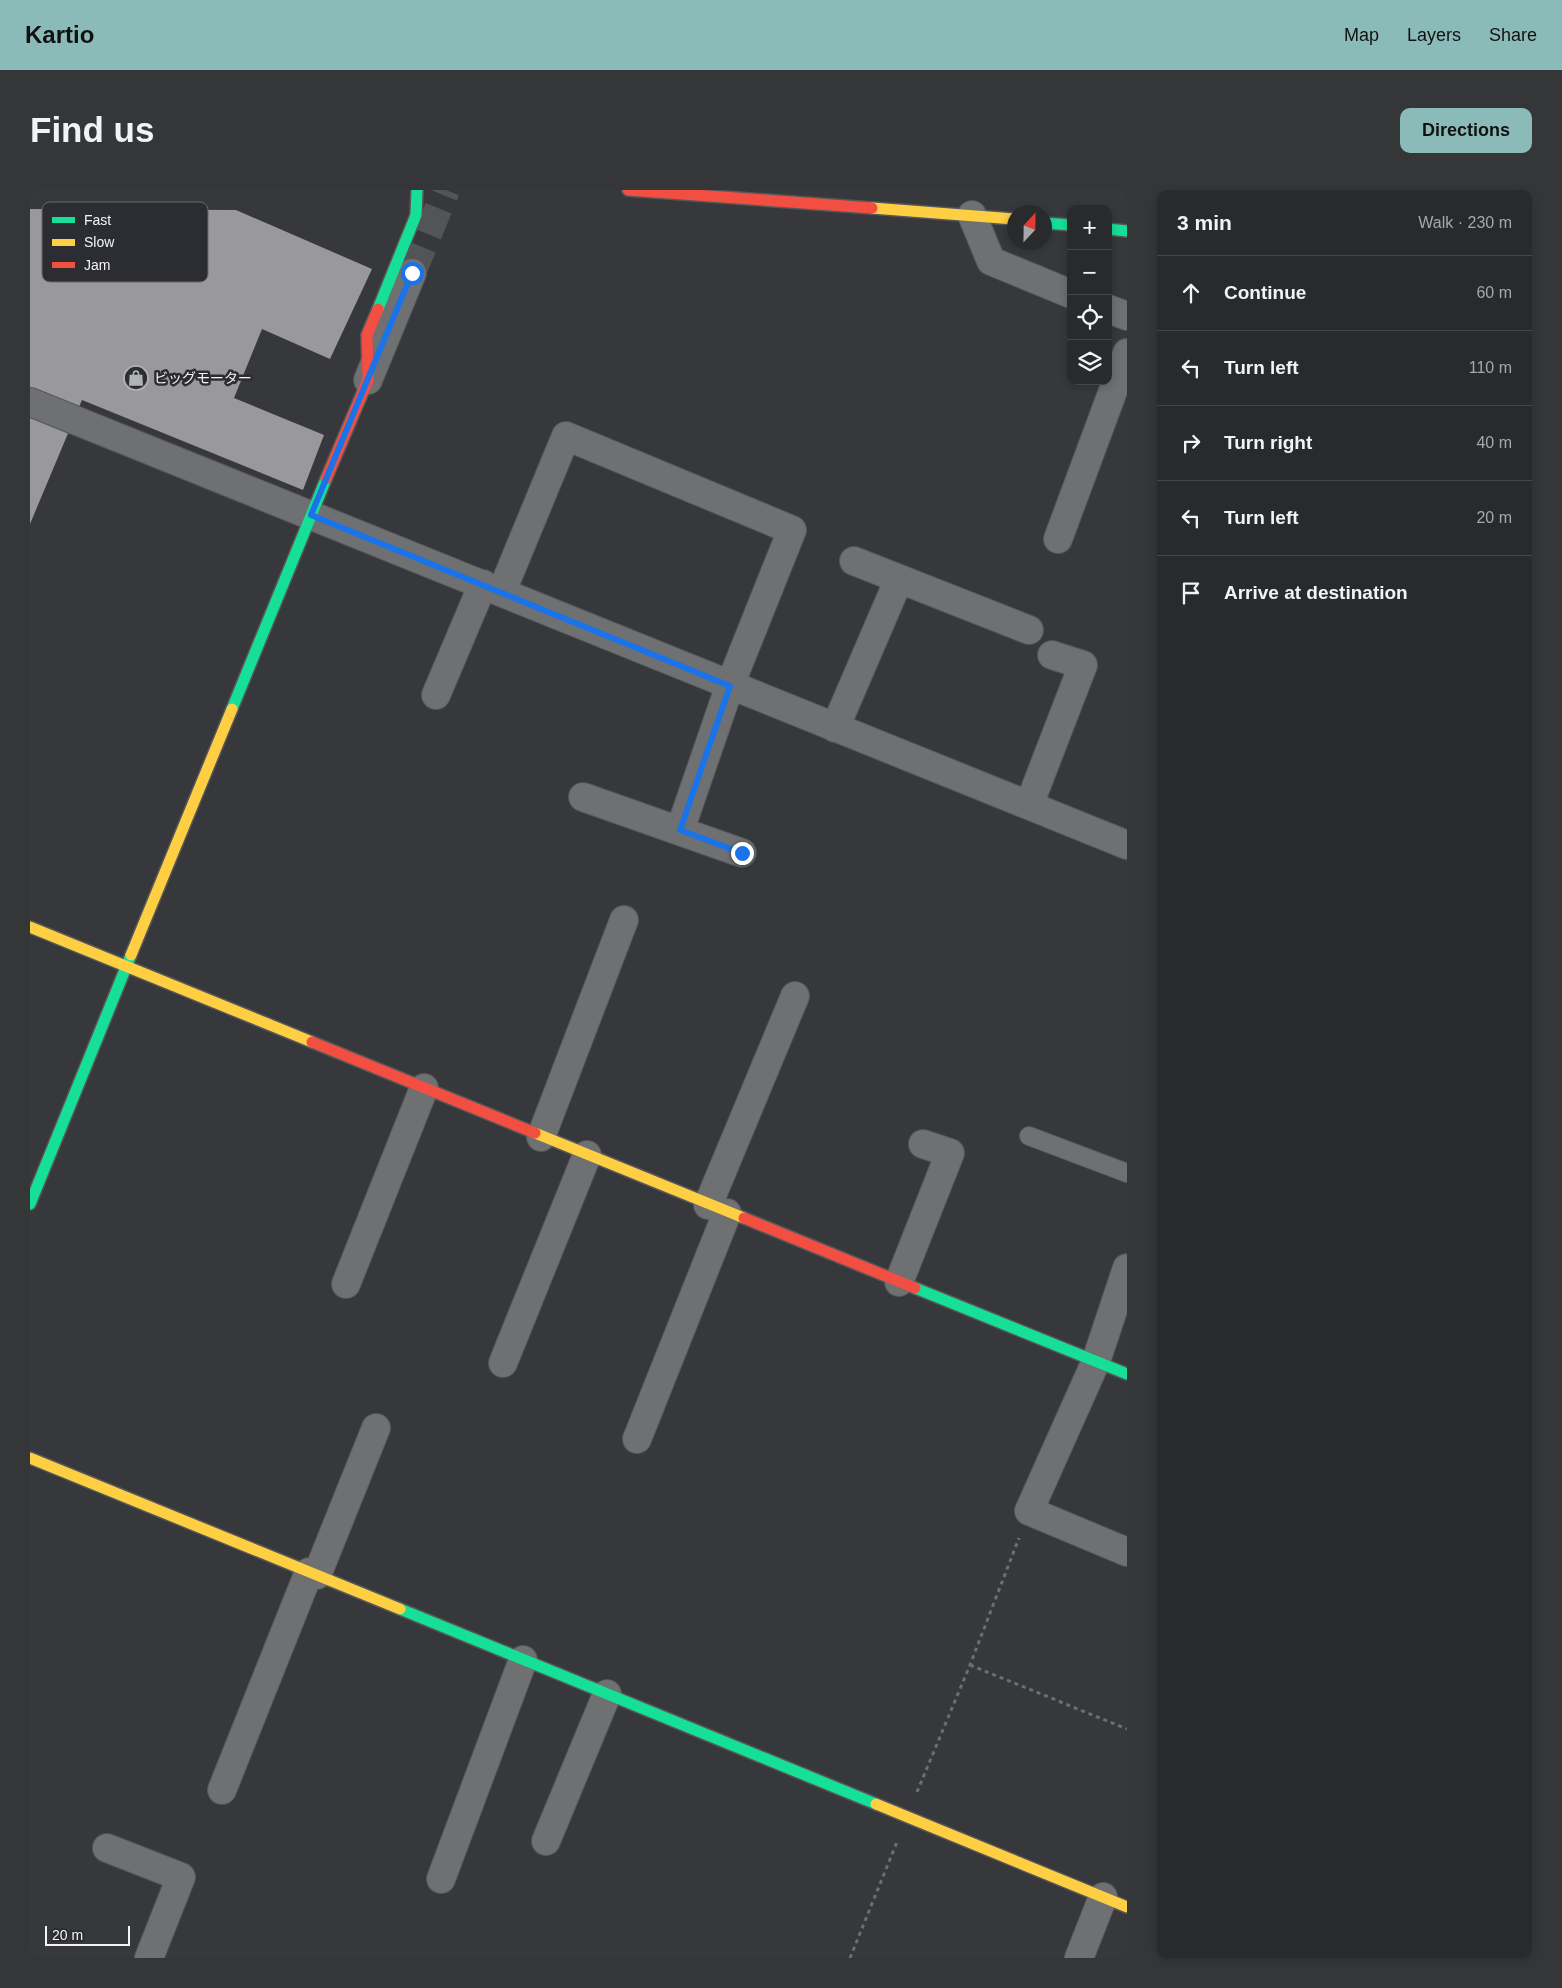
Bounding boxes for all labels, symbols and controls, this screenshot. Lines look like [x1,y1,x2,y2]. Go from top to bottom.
text: Kartio [25,21,94,48]
text: Map [1344,25,1379,45]
text: Layers [1407,25,1461,45]
text: Share [1489,25,1537,45]
button: Directions [1400,108,1532,153]
text: Find us [30,110,154,149]
legend [42,202,208,282]
north arrow [1007,205,1052,250]
map controls [1067,205,1112,385]
button: + [1067,205,1112,250]
text: 3 min [1177,211,1232,234]
text: Fast [84,212,111,228]
text: Walk · 230 m [1418,214,1512,231]
text: Slow [84,234,115,250]
button: − [1067,250,1112,295]
text: Jam [84,257,110,273]
route start [401,262,424,285]
icon: ahead [1177,279,1205,307]
text: Continue [1224,282,1306,303]
text: 60 m [1476,284,1512,301]
button: locate [1067,295,1112,340]
button: layers [1067,340,1112,385]
icon: left [1177,354,1205,382]
text: Turn left [1224,357,1299,378]
text: 110 m [1469,359,1512,376]
shop icon: ビッグモーター [123,365,149,391]
place label: ビッグモーター [154,370,252,386]
icon: right [1177,429,1205,457]
text: Turn right [1224,432,1312,453]
text: 40 m [1476,434,1512,451]
icon: left [1177,504,1205,532]
text: Turn left [1224,507,1299,528]
text: 20 m [1476,509,1512,526]
icon: arrive [1177,579,1205,607]
text: Arrive at destination [1224,582,1408,603]
route end [731,842,754,865]
scale bar [45,1923,130,1946]
text: 20 m [52,1927,83,1943]

